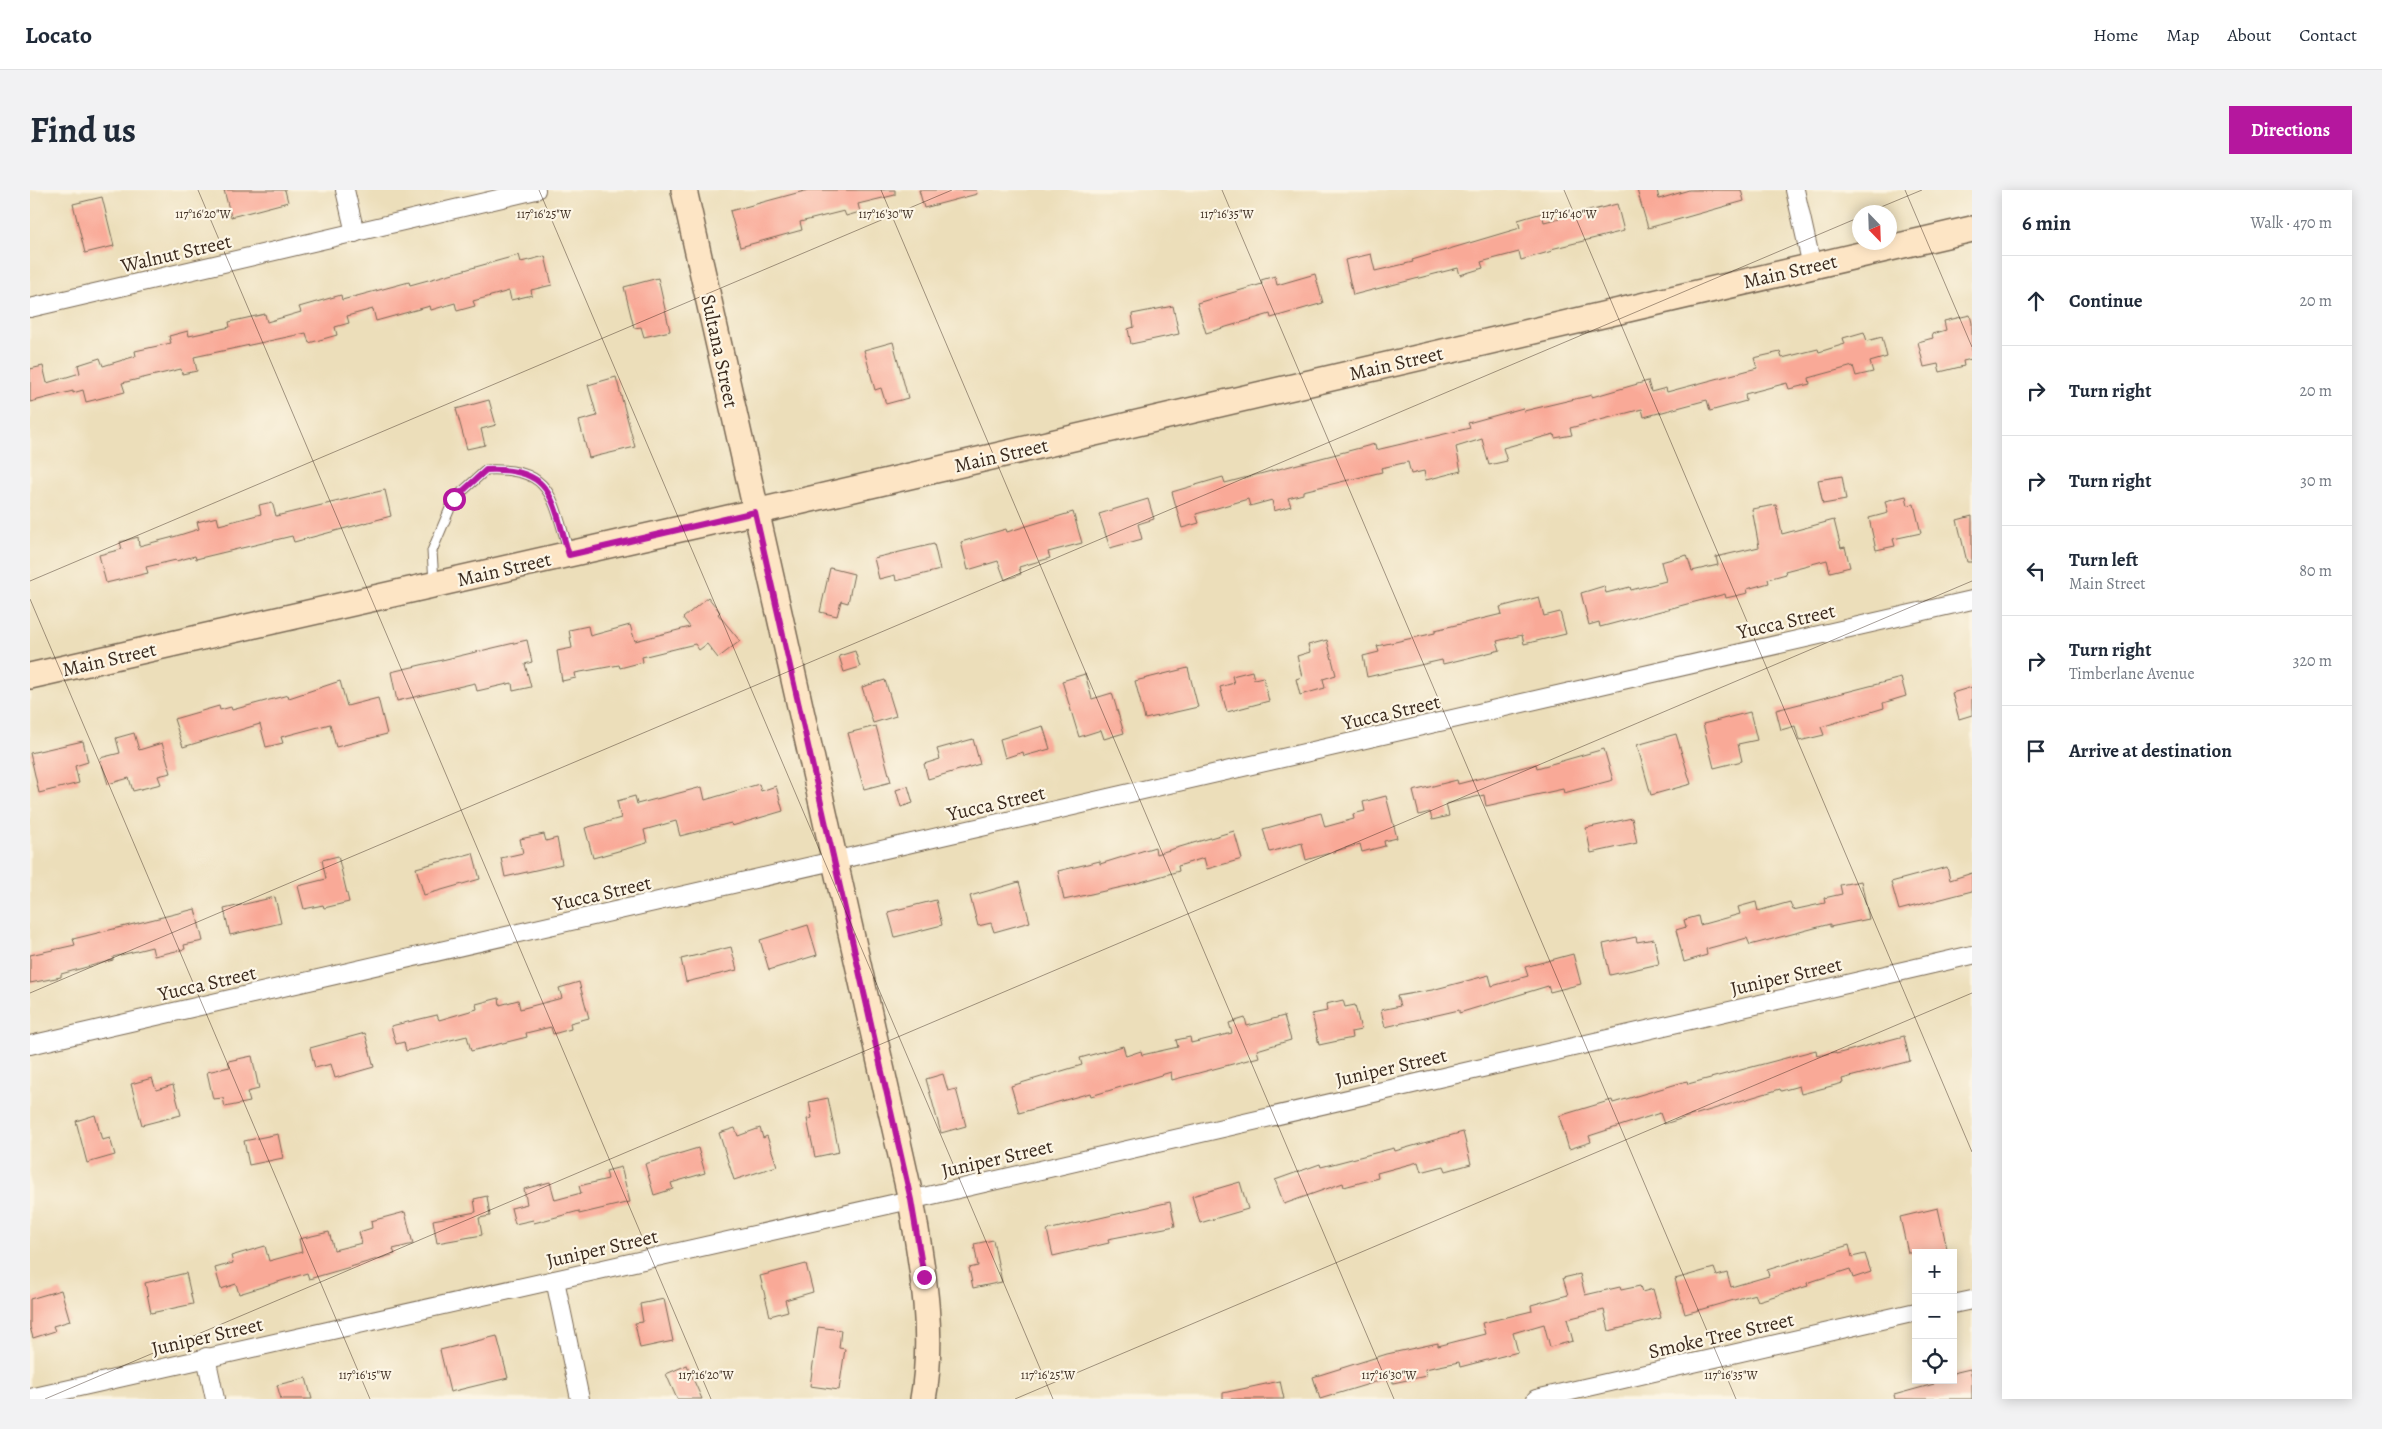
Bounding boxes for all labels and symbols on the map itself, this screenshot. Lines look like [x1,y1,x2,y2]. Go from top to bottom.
north arrow [1852,205,1897,250]
text: 117°16'20"W [175,206,232,222]
text: 117°16'25"W [517,206,572,222]
text: 117°16'30"W [859,206,914,222]
text: 117°16'35"W [1200,206,1255,222]
text: 117°16'40"W [1541,206,1597,222]
street label: Walnut Street [117,228,234,280]
street label: Main Street [1740,247,1840,295]
street label: Sultana Street [694,292,745,411]
street label: Main Street [1346,339,1446,387]
street label: Main Street [951,431,1051,479]
route start [443,488,466,511]
street label: Main Street [454,545,554,593]
street label: Yucca Street [1733,597,1838,646]
street label: Main Street [59,635,159,683]
street label: Yucca Street [1338,688,1443,737]
street label: Yucca Street [943,779,1048,828]
street label: Yucca Street [549,869,654,918]
street label: Juniper Street [1728,950,1845,1002]
street label: Yucca Street [154,959,259,1008]
street label: Juniper Street [1333,1041,1450,1093]
street label: Juniper Street [939,1132,1056,1184]
street label: Juniper Street [544,1222,661,1274]
route end [913,1266,936,1289]
street label: Smoke Tree Street [1646,1306,1797,1365]
street label: Juniper Street [149,1310,266,1362]
text: 117°16'15"W [339,1367,392,1383]
text: 117°16'20"W [678,1367,735,1383]
text: 117°16'25"W [1021,1367,1076,1383]
text: 117°16'30"W [1362,1367,1417,1383]
text: 117°16'35"W [1704,1367,1759,1383]

